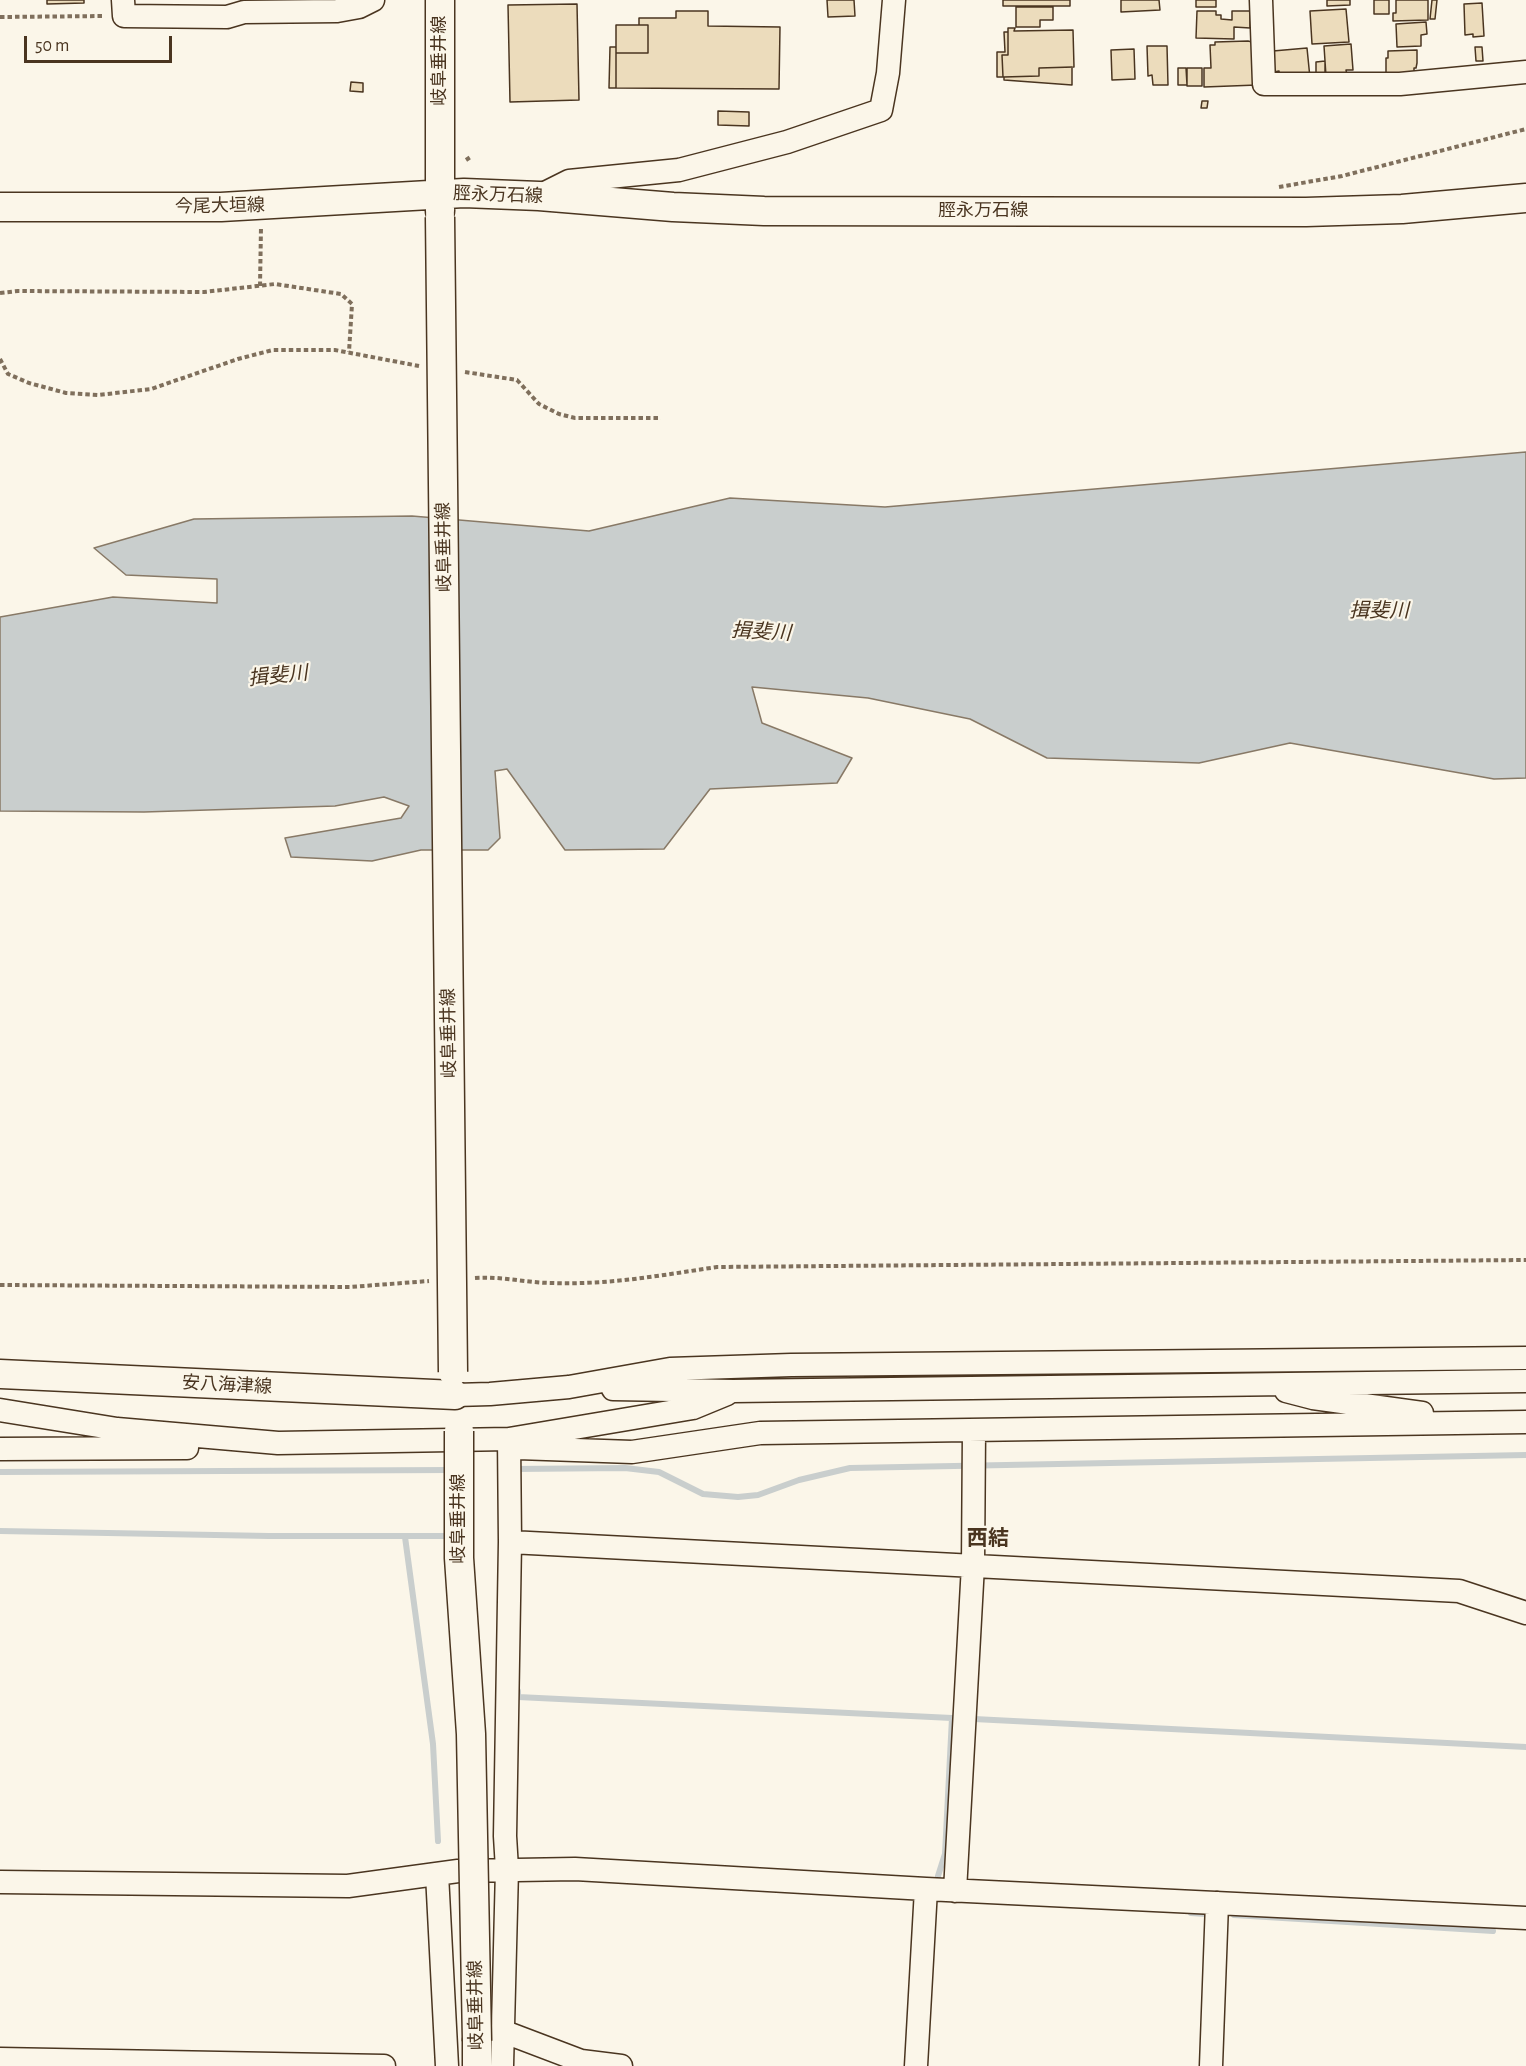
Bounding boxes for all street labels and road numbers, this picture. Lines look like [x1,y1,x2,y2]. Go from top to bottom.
street label: 岐阜垂井線 [429,16,451,106]
street label: 脛永万石線 [453,183,543,207]
street label: 今尾大垣線 [175,194,265,218]
street label: 脛永万石線 [938,200,1028,222]
street label: 岐阜垂井線 [432,502,456,592]
street label: 岐阜垂井線 [437,988,461,1078]
street label: 安八海津線 [181,1372,273,1398]
street label: 岐阜垂井線 [448,1474,470,1564]
street label: 岐阜垂井線 [464,1960,488,2050]

